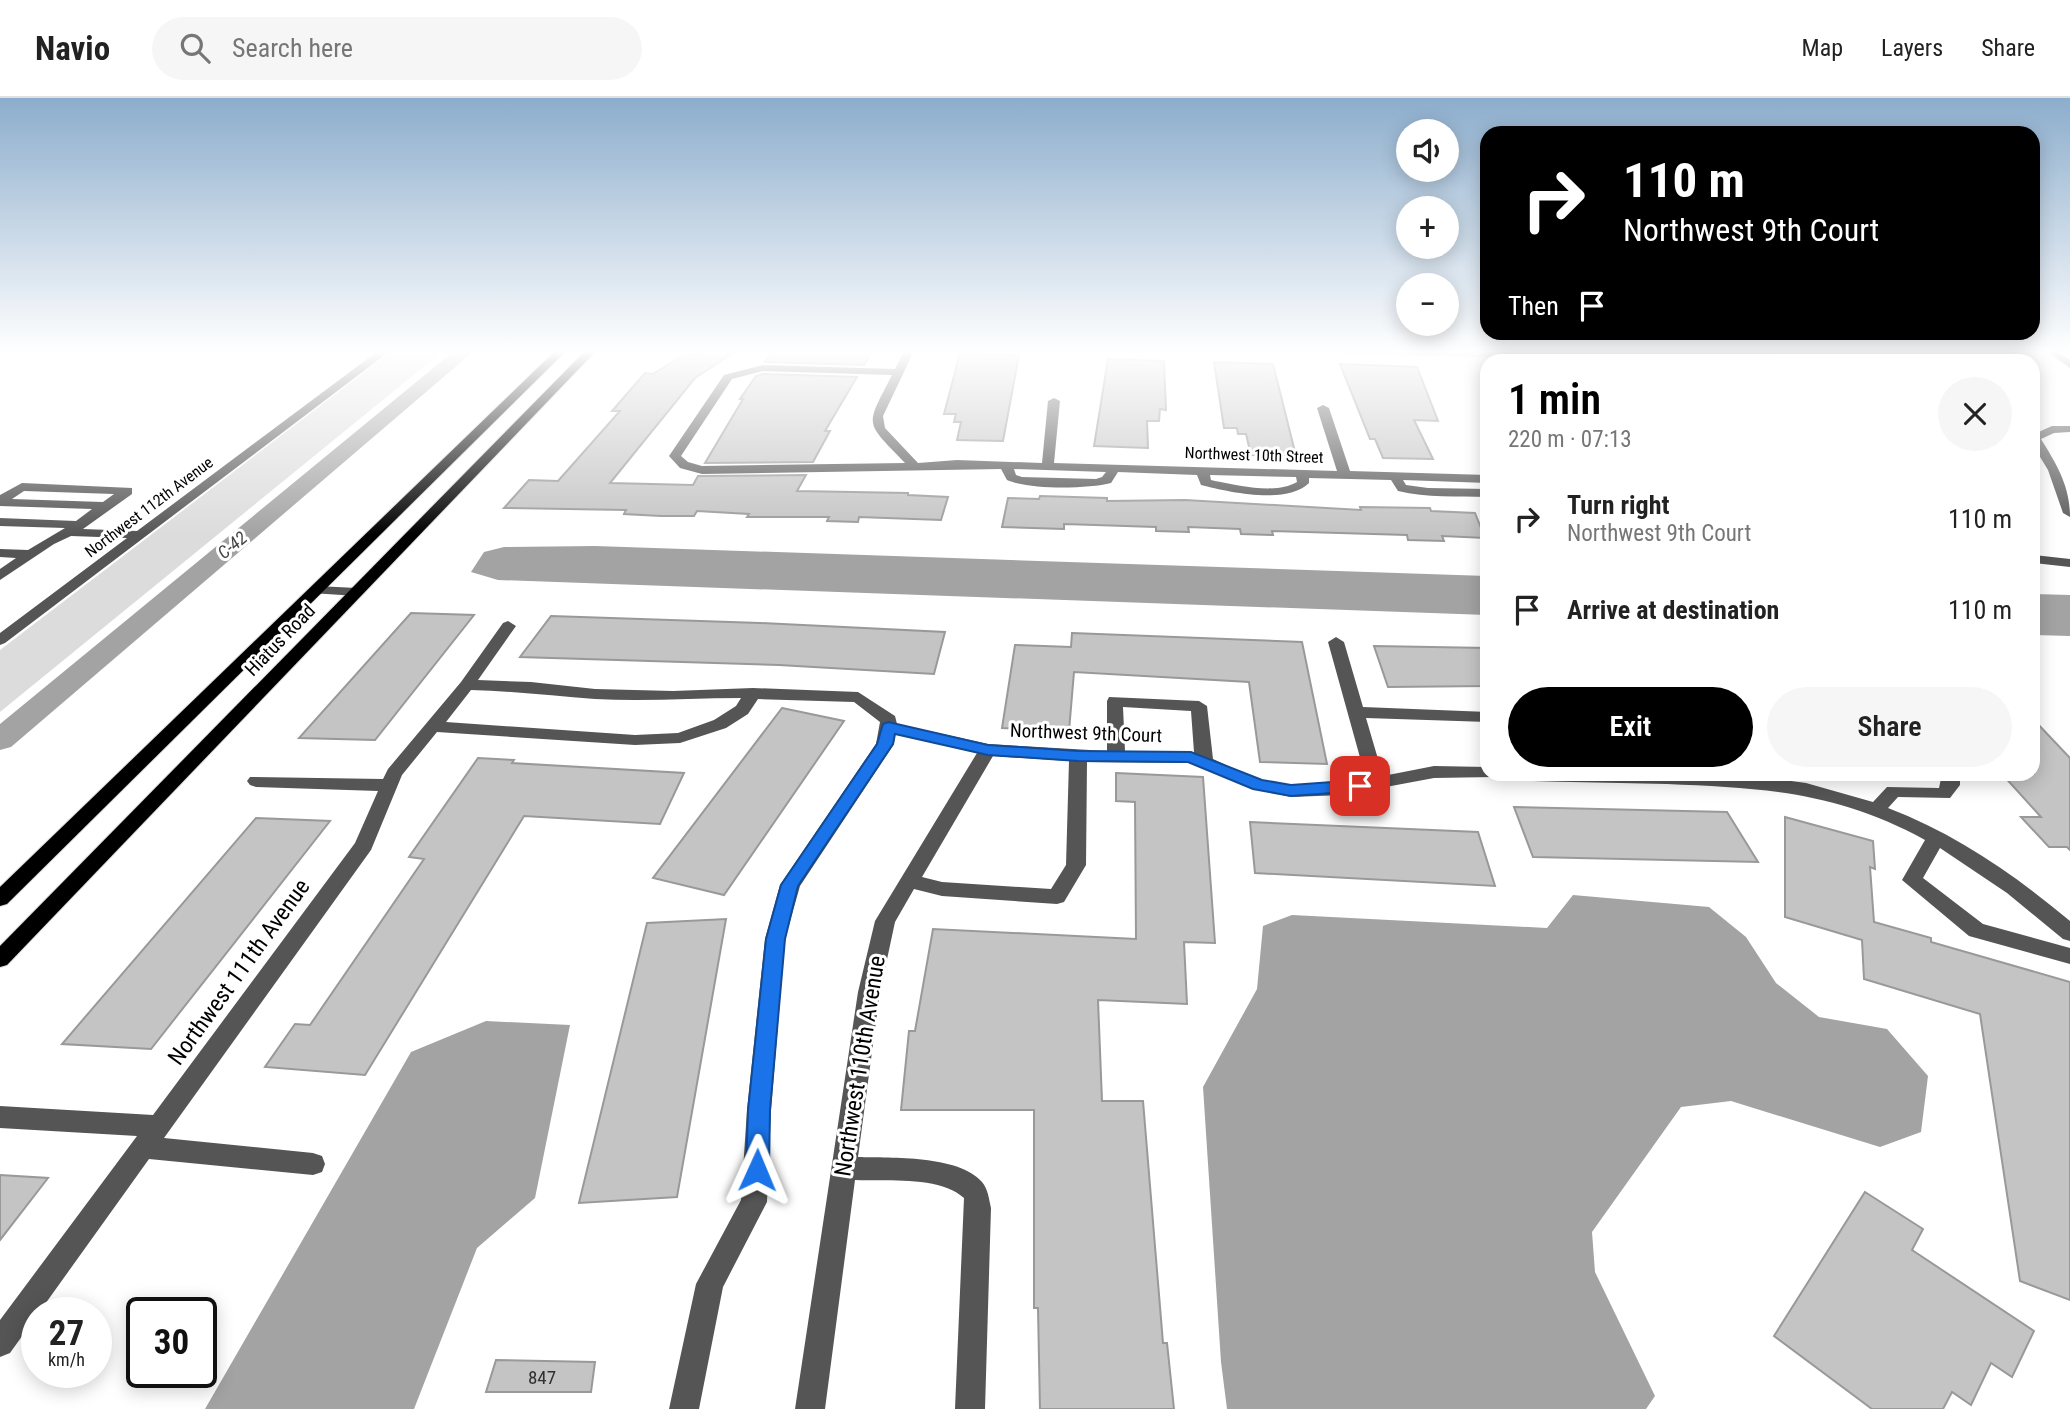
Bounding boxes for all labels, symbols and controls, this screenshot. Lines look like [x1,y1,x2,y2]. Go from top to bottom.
search box [152,17,642,80]
text: Navio [35,29,110,68]
icon: search [176,29,214,67]
text: Search here [232,33,353,63]
text: Map [1802,34,1843,62]
text: Layers [1881,34,1943,62]
text: Share [1981,34,2035,62]
map controls [1396,119,1459,336]
button: sound [1396,119,1459,182]
text: 110 m [1623,152,1745,209]
icon: right [1508,154,1599,245]
button: + [1396,196,1459,259]
text: Northwest 9th Court [1623,211,1879,249]
button: − [1396,273,1459,336]
icon: arrive [1573,287,1611,325]
text: Then [1508,291,1559,321]
text: 1 min [1508,375,1601,424]
button: close [1938,377,2012,451]
text: 220 m · 07:13 [1508,426,1632,453]
street label: Northwest 10th Street [1184,443,1324,467]
street label: Northwest 112th Avenue [81,453,217,561]
text: Turn right [1567,490,1669,520]
icon: right [1508,500,1546,538]
text: 110 m [1948,504,2012,534]
text: Northwest 9th Court [1567,520,1751,547]
water label: C-42 [213,527,251,563]
icon: arrive [1508,591,1546,629]
text: Arrive at destination [1567,595,1779,625]
text: 110 m [1948,595,2012,625]
street label: Hiatus Road [240,599,320,681]
button: Exit [1508,687,1753,767]
button: Share [1767,687,2012,767]
street label: Northwest 9th Court [1010,719,1162,747]
pin [1330,756,1390,816]
icon: arrive [1341,767,1379,805]
street label: Northwest 111th Avenue [163,874,315,1070]
street label: Northwest 110th Avenue [829,954,891,1178]
position arrow [720,1133,794,1207]
speed limit sign: 30 [126,1297,217,1388]
text: 27 [49,1313,84,1354]
text: km/h [48,1349,85,1370]
house number: 847 [528,1366,556,1389]

